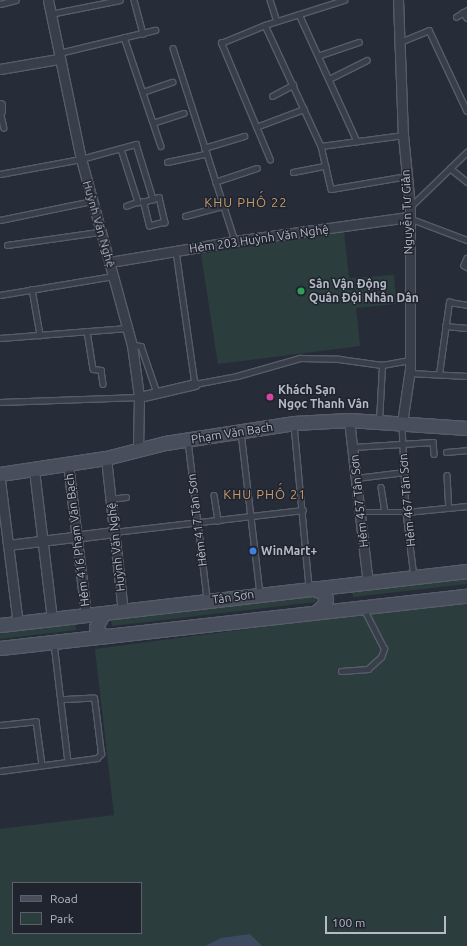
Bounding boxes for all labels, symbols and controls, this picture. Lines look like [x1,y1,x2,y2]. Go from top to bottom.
street label: Nguyễn Tư Giản [398,169,416,255]
street label: Huỳnh Văn Nghệ [80,179,118,269]
district label: KHU PHỐ 22 [204,194,288,210]
street label: Hẻm 203 Huỳnh Văn Nghệ [188,222,330,256]
place label: Sân Vận Động Quân Đội Nhân Dân [309,277,419,305]
marker: Sân Vận Động Quân Đội Nhân Dân [296,286,306,296]
place label: Khách Sạn Ngọc Thanh Vân [278,383,369,411]
marker: Khách Sạn Ngọc Thanh Vân [265,392,275,402]
street label: Phạm Văn Bạch [190,419,274,447]
street label: Hẻm 467 Tân Sơn [396,453,418,547]
street label: Hẻm 457 Tân Sơn [347,454,371,548]
street label: Hẻm 416 Phạm Văn Bạch [62,473,92,607]
street label: Hẻm 417 Tân Sơn [184,473,210,567]
district label: KHU PHỐ 21 [223,486,307,502]
street label: Huỳnh Văn Nghệ [104,502,128,592]
place label: WinMart+ [261,544,317,558]
marker: WinMart+ [248,546,258,556]
street label: Tân Sơn [211,587,255,607]
legend [12,882,142,934]
text: Road [50,892,78,905]
scale bar [327,908,448,934]
text: Park [50,912,74,925]
text: 100 m [332,916,365,929]

